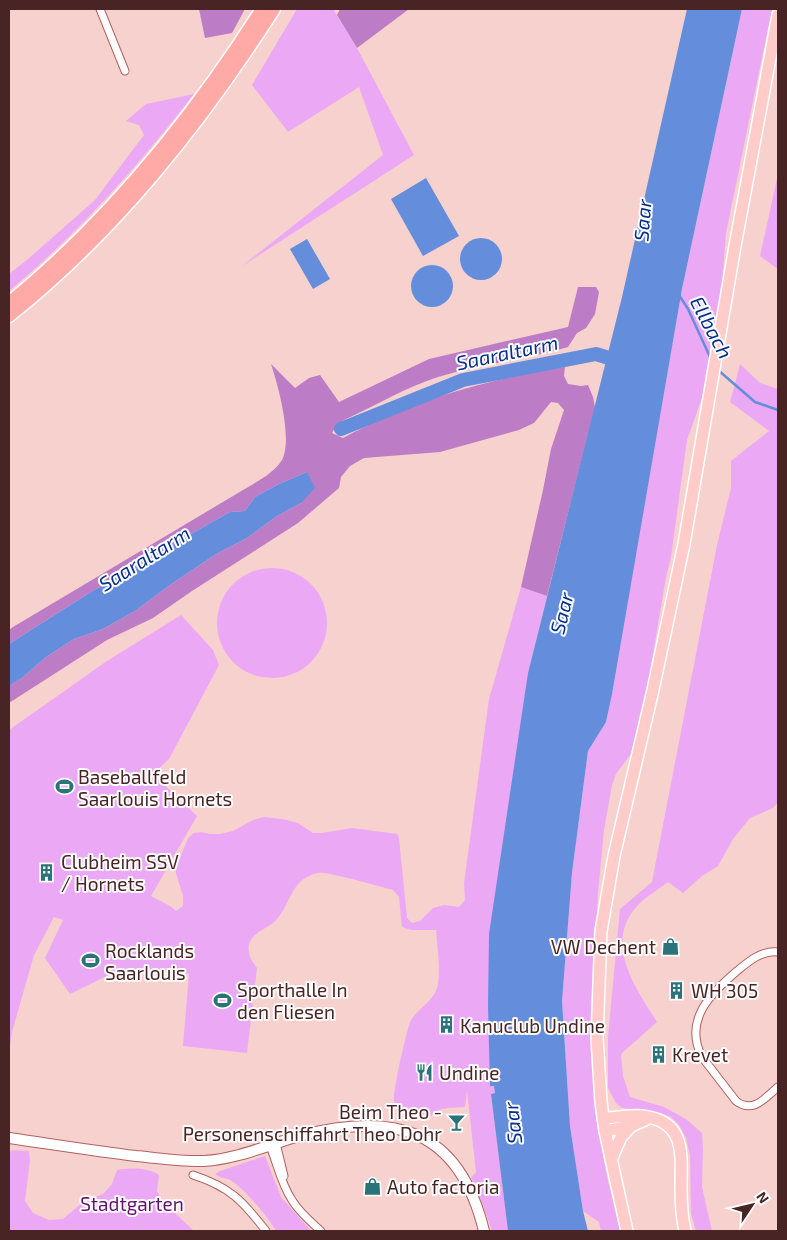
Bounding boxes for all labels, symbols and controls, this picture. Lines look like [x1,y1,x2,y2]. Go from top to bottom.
water label: Saar [628,197,656,242]
water label: Ellbach [686,292,738,362]
water label: Saaraltarm [454,330,560,374]
water label: Saaraltarm [94,520,194,596]
water label: Saar [544,589,578,636]
place label: Baseballfeld Saarlouis Hornets [78,765,232,810]
sports icon: Baseballfeld Saarlouis Hornets [54,777,74,797]
place label: Clubheim SSV / Hornets [61,850,179,895]
building icon: Clubheim SSV / Hornets [37,862,57,882]
place label: VW Dechent [551,935,656,958]
shop icon: VW Dechent [660,936,680,956]
place label: Rocklands Saarlouis [105,939,194,984]
sports icon: Rocklands Saarlouis [81,951,101,971]
place label: Sporthalle In den Fliesen [237,978,348,1023]
place label: WH 305 [691,979,758,1002]
building icon: WH 305 [667,980,687,1000]
sports icon: Sporthalle In den Fliesen [213,990,233,1010]
place label: Kanuclub Undine [460,1014,605,1037]
building icon: Kanuclub Undine [436,1015,456,1035]
place label: Krevet [672,1043,728,1066]
building icon: Krevet [648,1044,668,1064]
place label: Undine [439,1061,500,1084]
restaurant icon: Undine [415,1062,435,1082]
place label: Beim Theo - Personenschiffahrt Theo Dohr [183,1100,442,1145]
water label: Saar [498,1100,526,1145]
bar icon: Beim Theo - Personenschiffahrt Theo Dohr [446,1112,466,1132]
place label: Auto factoria [387,1175,499,1198]
shop icon: Auto factoria [363,1176,383,1196]
north arrow [727,1180,777,1230]
text: N [753,1188,773,1206]
park label: Stadtgarten [80,1192,184,1215]

